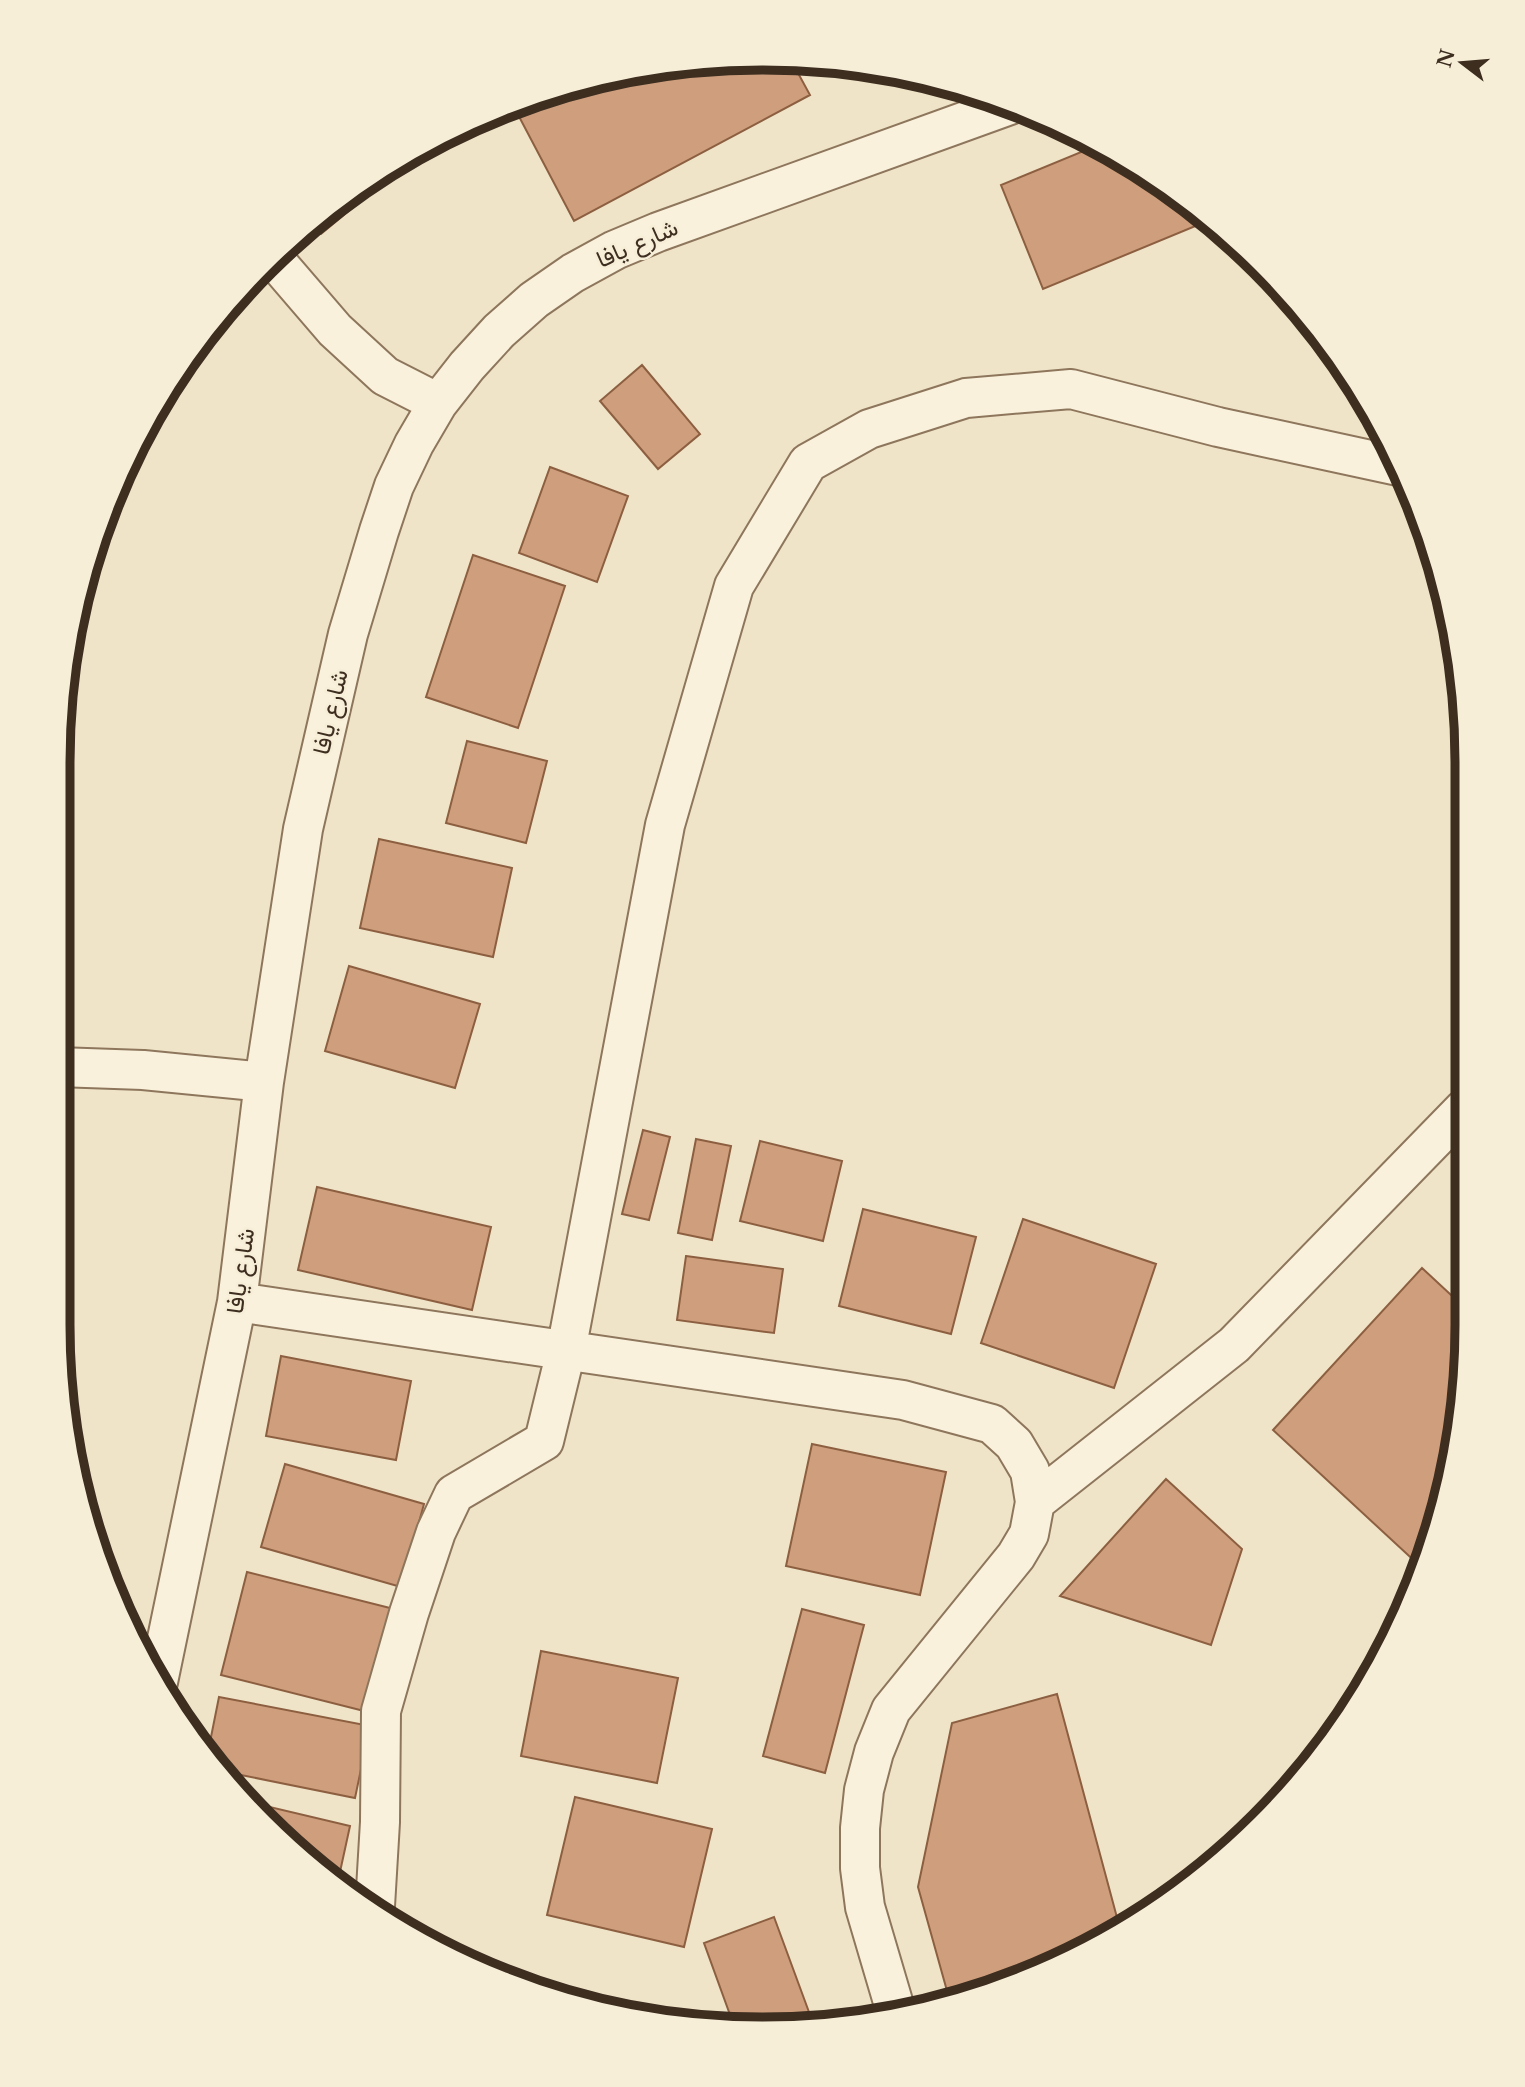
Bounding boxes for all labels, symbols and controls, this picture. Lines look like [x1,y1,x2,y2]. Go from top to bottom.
north arrow [1427,28,1497,98]
text: N [1433,47,1460,70]
street label: شارع يافا [592,212,683,276]
street label: شارع يافا [306,667,356,758]
street label: شارع يافا [220,1226,262,1316]

